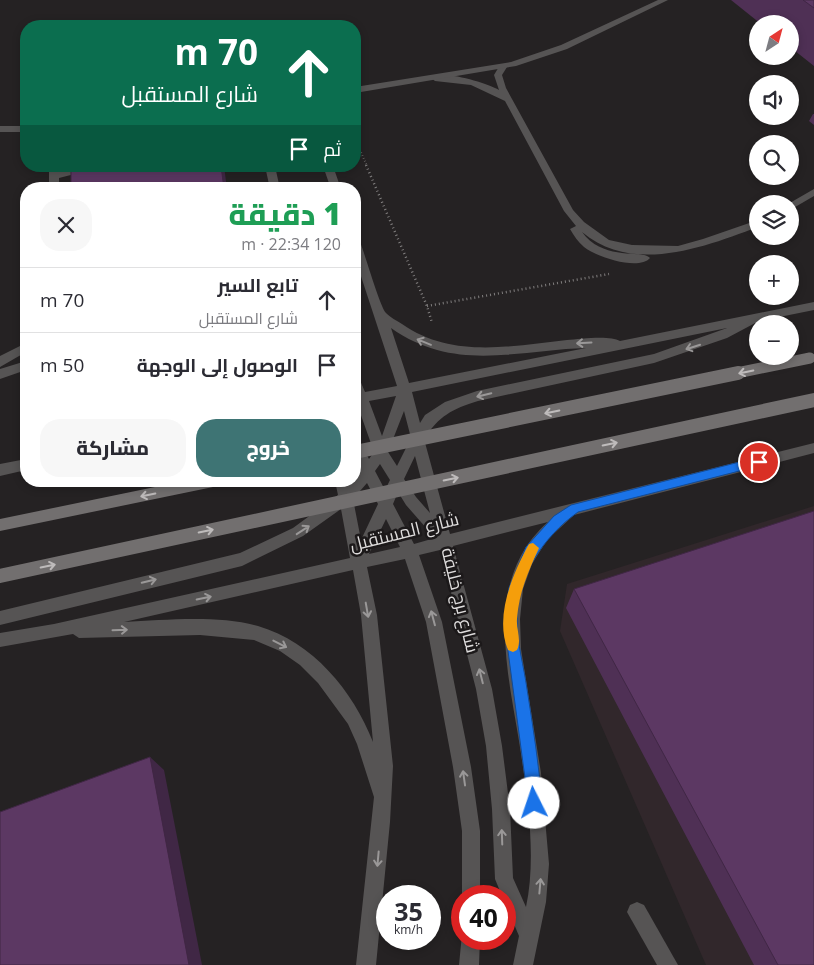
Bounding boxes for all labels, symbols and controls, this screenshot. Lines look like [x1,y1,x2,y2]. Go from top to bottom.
north arrow [749,15,799,65]
map controls [749,15,799,365]
text: 70 m [175,28,258,75]
icon: ahead [276,40,341,105]
button: sound [749,75,799,125]
text: شارع المستقبل [122,78,258,108]
icon: arrive [285,135,313,163]
button: search [749,135,799,185]
text: ثم [323,136,341,162]
text: 1 دقيقة [229,193,341,234]
button: layers [749,195,799,245]
button: close [40,199,92,251]
text: 120 m · 22:34 [241,233,341,255]
button: + [749,255,799,305]
text: تابع السير [218,272,298,298]
icon: ahead [313,286,341,314]
text: 70 m [40,287,84,313]
text: شارع المستقبل [199,307,298,329]
button: − [749,315,799,365]
one-way arrow [417,337,432,347]
one-way arrow [577,338,593,347]
one-way arrow [686,343,702,353]
icon: arrive [313,351,341,379]
text: 50 m [40,352,84,378]
text: الوصول إلى الوجهة [137,352,298,378]
one-way arrow [738,368,754,377]
one-way arrow [476,391,492,400]
one-way arrow [544,407,560,417]
button: مشاركة [40,419,186,477]
button: خروج [196,419,341,477]
one-way arrow [601,439,617,448]
pin [738,441,780,483]
icon: arrive [745,448,773,476]
one-way arrow [442,473,458,483]
one-way arrow [141,490,157,500]
street label: شارع المستقبل [347,506,461,557]
one-way arrow [295,525,309,535]
one-way arrow [198,526,214,536]
street label: شارع برج خليفة [435,545,486,655]
one-way arrow [39,561,55,570]
one-way arrow [141,576,157,585]
one-way arrow [195,593,211,602]
one-way arrow [363,602,373,618]
one-way arrow [428,611,437,627]
one-way arrow [112,626,128,635]
one-way arrow [272,639,287,649]
one-way arrow [475,669,485,685]
one-way arrow [458,770,468,786]
position arrow [507,776,559,828]
one-way arrow [497,830,507,846]
one-way arrow [373,851,383,867]
one-way arrow [535,879,544,895]
speed limit sign: 40 [451,885,516,950]
text: 35 [394,894,423,928]
text: km/h [394,921,423,938]

